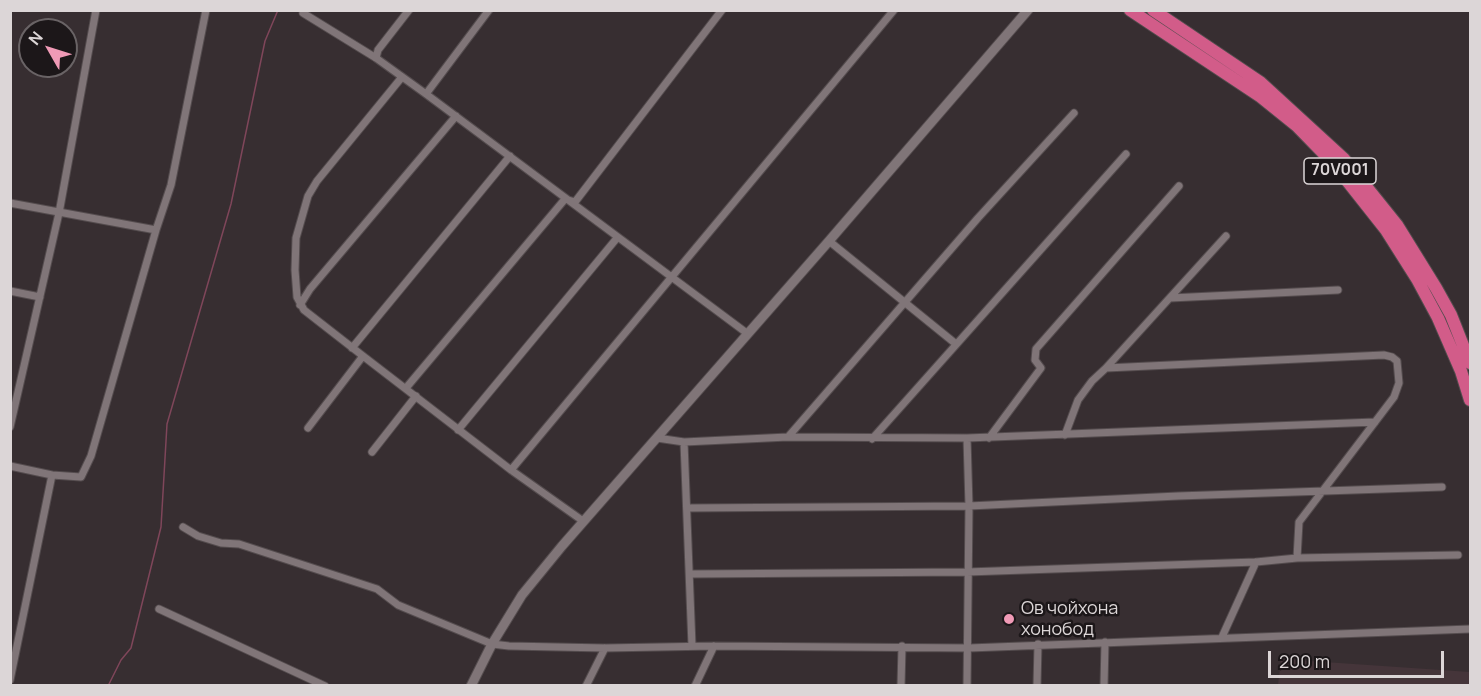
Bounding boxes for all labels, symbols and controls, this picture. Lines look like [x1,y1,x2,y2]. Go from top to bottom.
north arrow [18,18,78,78]
text: N [23,27,48,49]
road number: 70V001 [1304,158,1376,184]
place label: Ов чойхона хонобод [1021,598,1118,640]
marker: Ов чойхона хонобод [1002,612,1016,626]
scale bar [1271,639,1446,677]
text: 200 m [1279,649,1330,673]

